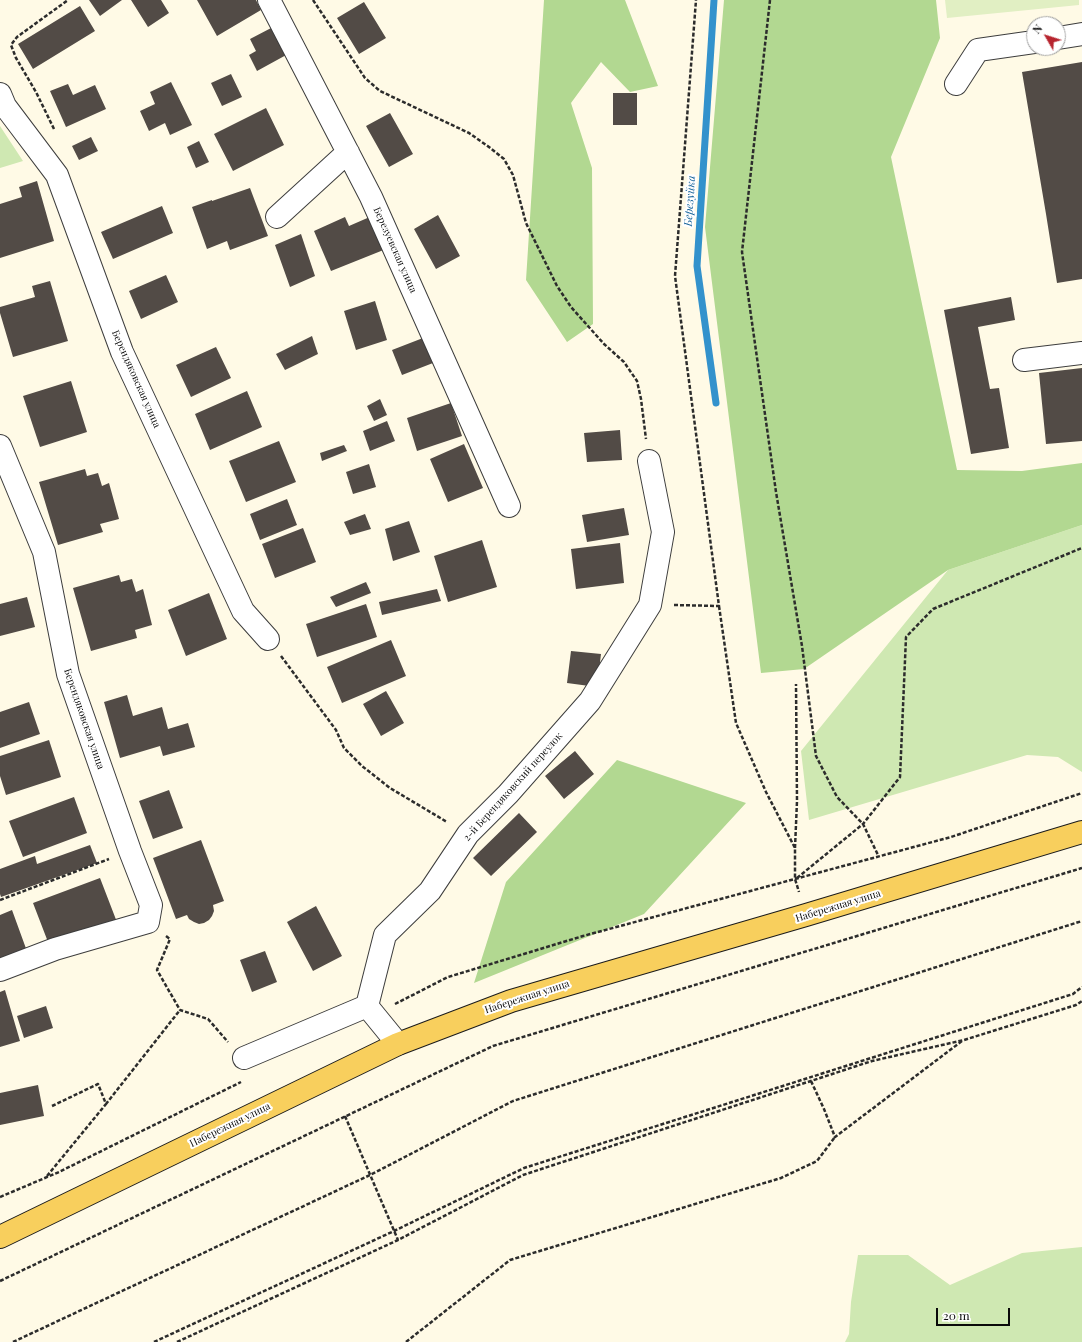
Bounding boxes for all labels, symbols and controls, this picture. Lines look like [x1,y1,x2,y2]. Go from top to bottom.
north arrow [1026,16,1066,56]
text: N [1029,21,1045,37]
water label: Березуйка [682,175,698,227]
street label: Березуевская улица [371,205,419,295]
street label: Берендяковская улица [109,328,163,430]
street label: Берендяковская улица [61,667,107,771]
street label: 2-й Берендяковский переулок [461,730,565,844]
street label: Набережная улица [794,887,882,925]
street label: Набережная улица [483,978,571,1016]
street label: Набережная улица [188,1100,272,1150]
scale bar [938,1300,1012,1326]
text: 20 m [943,1307,970,1323]

